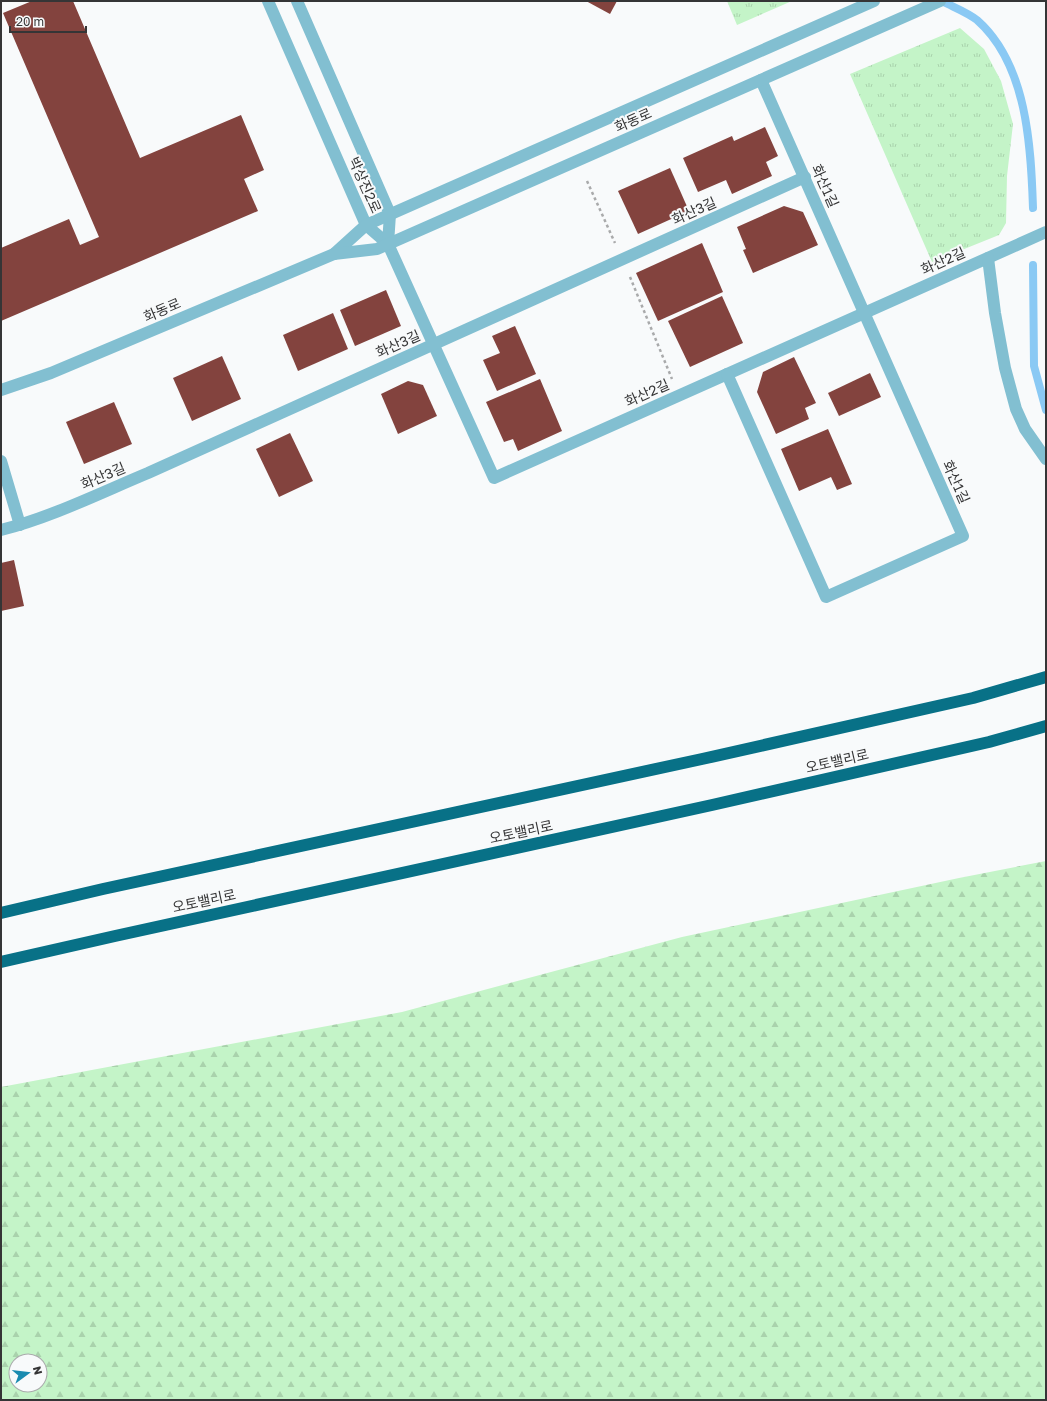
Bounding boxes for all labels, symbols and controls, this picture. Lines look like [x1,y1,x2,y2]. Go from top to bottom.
scale bar [10,8,86,34]
text: 20 m [16,14,44,29]
street label: 화동로 [612,104,654,135]
street label: 박상진2로 [346,154,385,216]
street label: 화산1길 [808,162,842,210]
street label: 화산3길 [669,193,719,228]
street label: 화산2길 [918,243,968,278]
street label: 화동로 [141,294,183,325]
street label: 화산3길 [373,326,423,361]
street label: 화산2길 [622,375,672,410]
street label: 화산1길 [939,458,973,506]
street label: 화산3길 [78,459,128,493]
street label: 오토밸리로 [804,745,870,776]
street label: 오토밸리로 [488,816,554,847]
street label: 오토밸리로 [171,885,237,916]
north arrow [8,1353,48,1393]
text: N [31,1365,46,1376]

